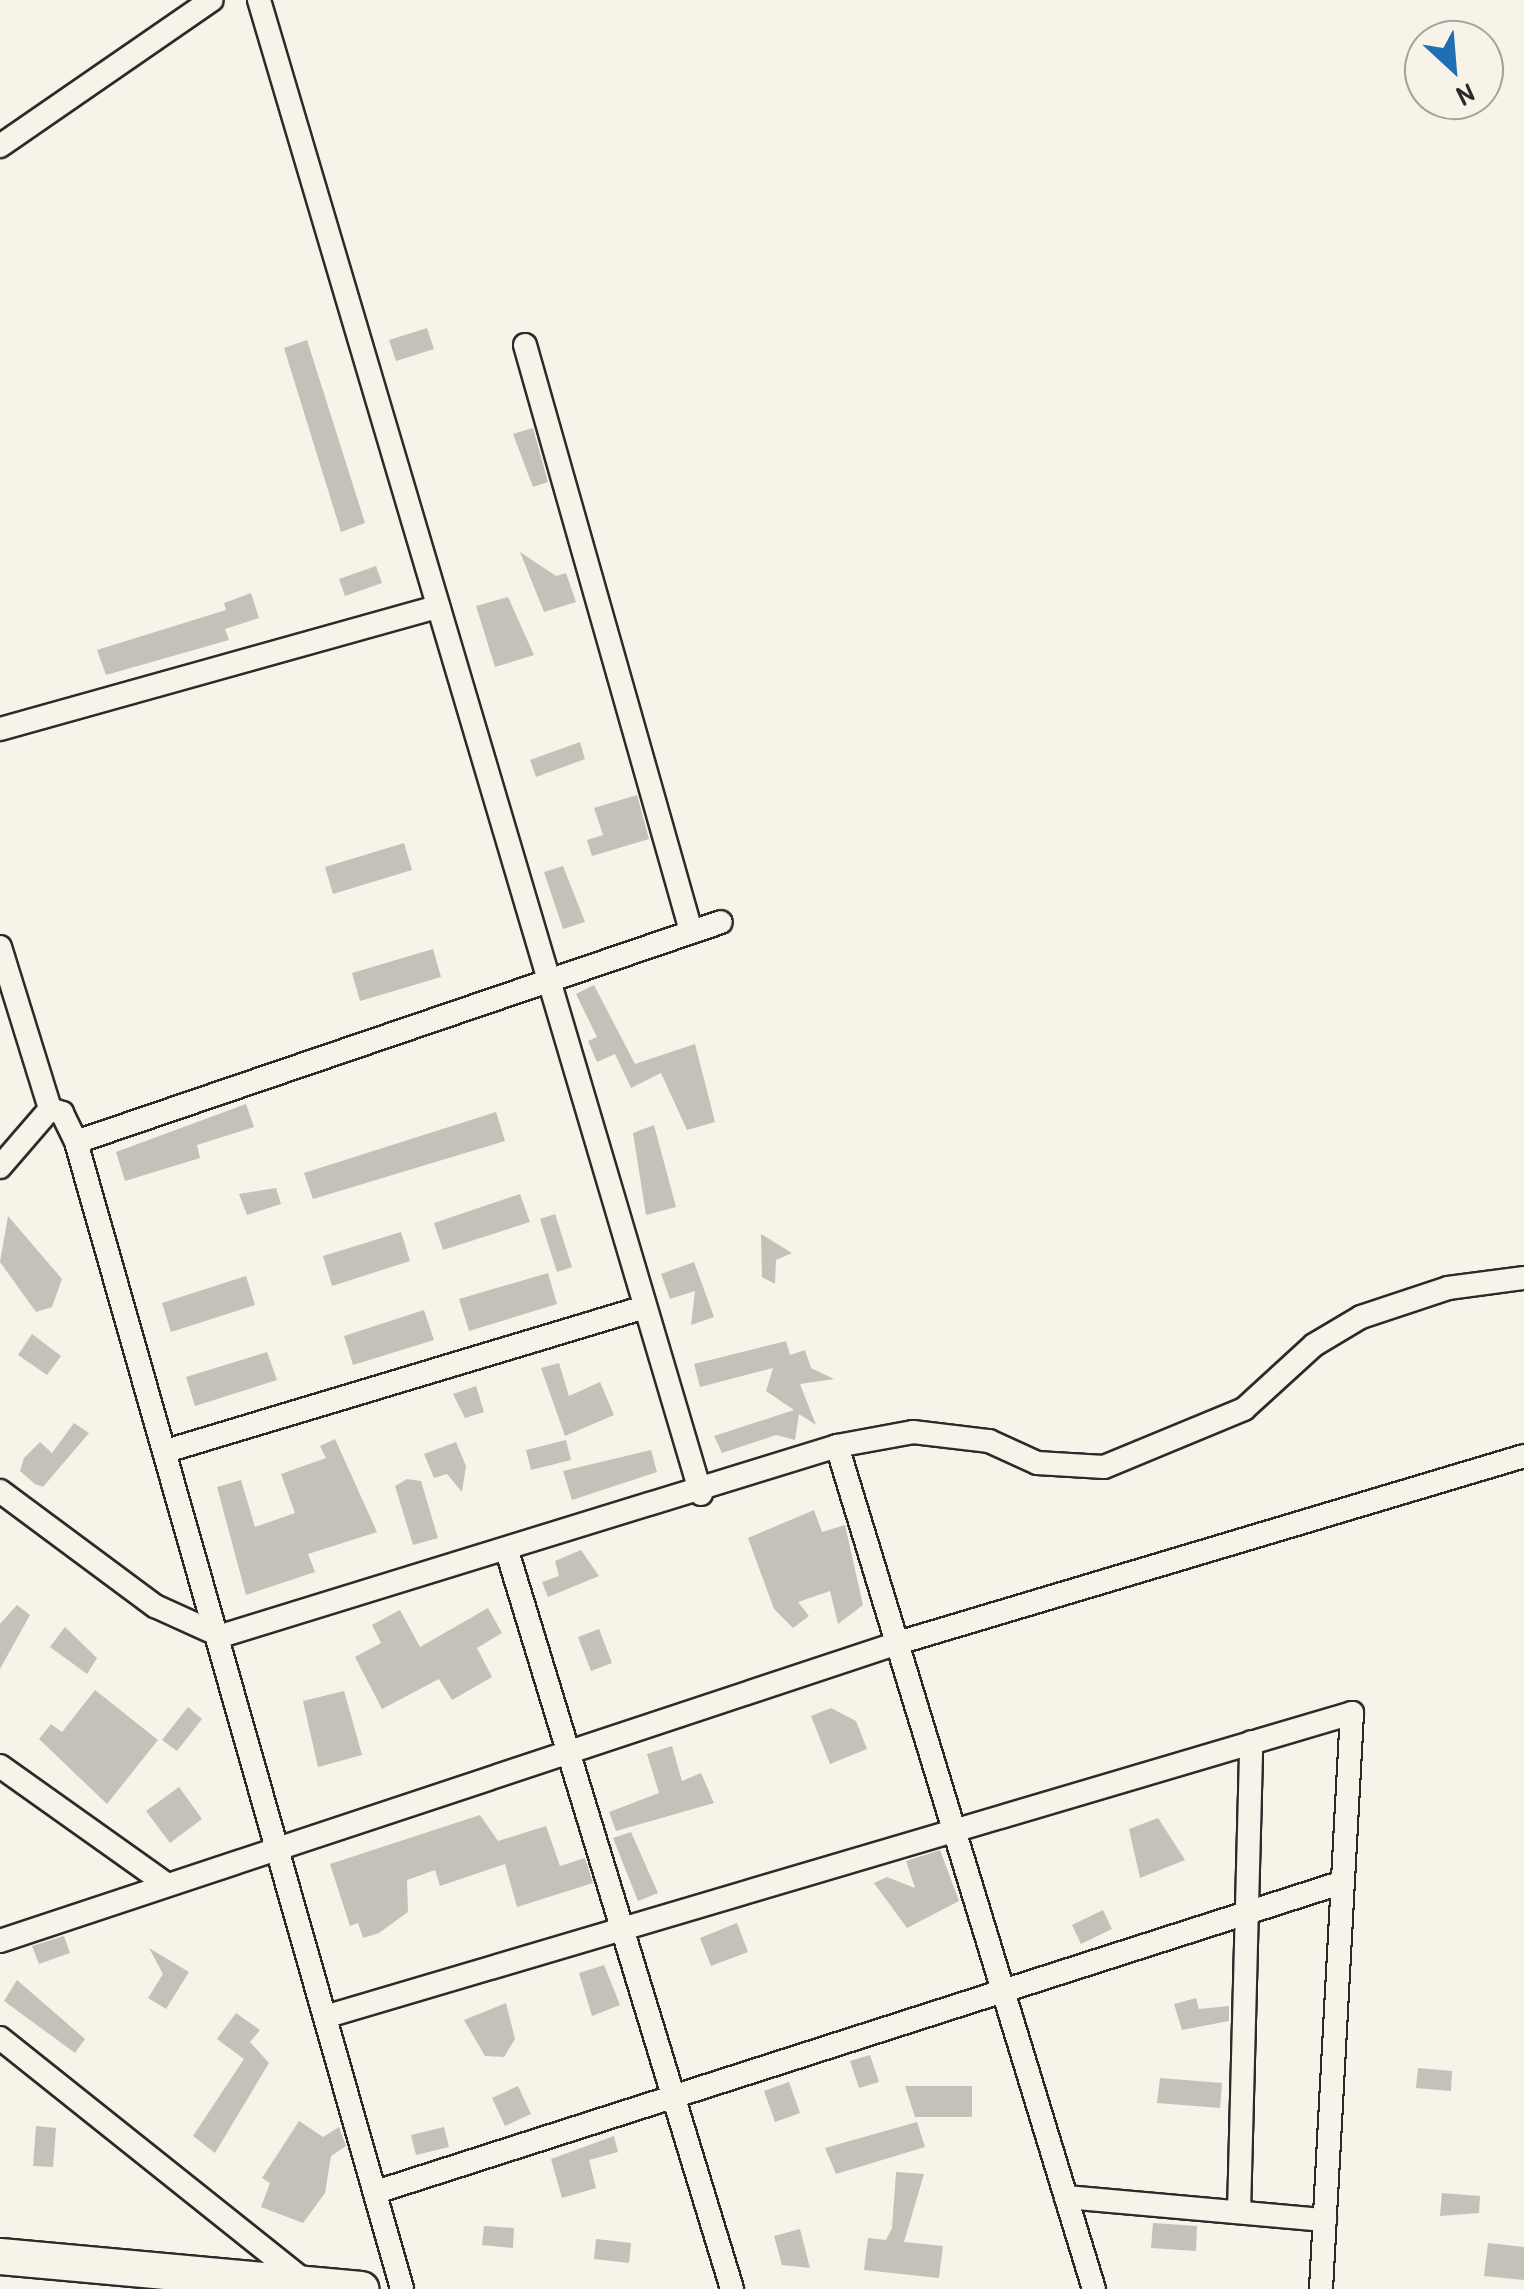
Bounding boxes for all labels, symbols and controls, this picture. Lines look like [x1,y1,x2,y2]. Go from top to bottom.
north arrow [1404,20,1504,120]
text: N [1451,75,1481,116]

